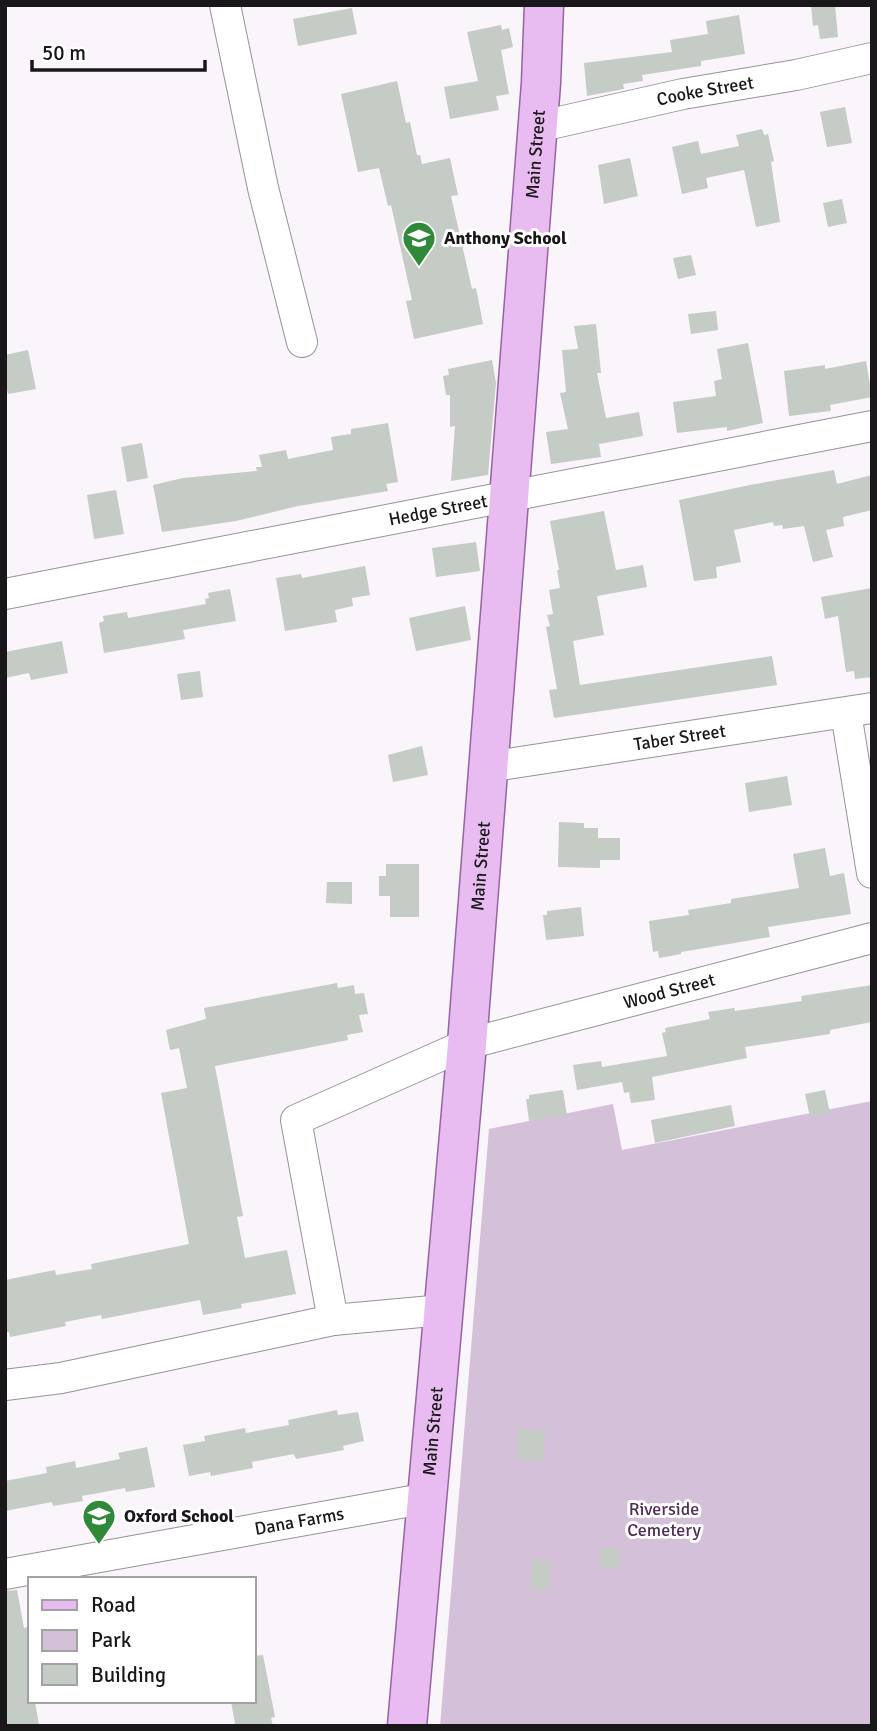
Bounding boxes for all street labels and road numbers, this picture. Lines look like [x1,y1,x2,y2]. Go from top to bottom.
street label: Cooke Street [654,71,755,111]
street label: Main Street [521,109,550,200]
street label: Hedge Street [387,490,489,530]
street label: Taber Street [632,720,727,755]
street label: Main Street [466,821,495,912]
street label: Wood Street [621,969,717,1014]
street label: Main Street [418,1386,448,1477]
street label: Dana Farms [253,1502,346,1540]

